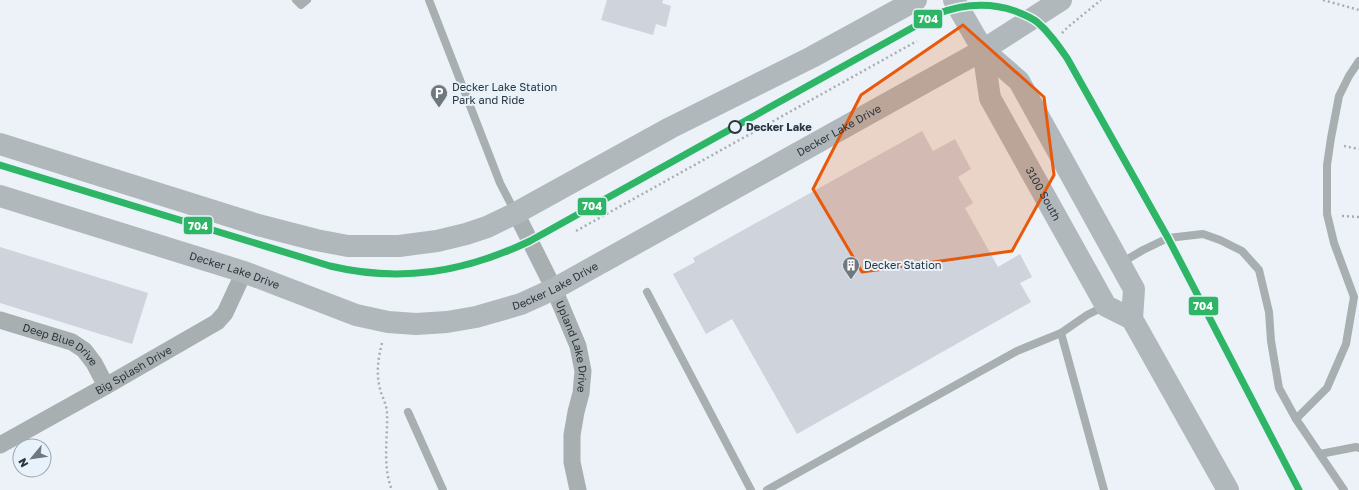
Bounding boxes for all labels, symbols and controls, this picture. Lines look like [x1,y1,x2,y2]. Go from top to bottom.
line badge: 704 [913,9,943,29]
text: 704 [918,12,938,25]
place label: Decker Lake Station Park and Ride [452,80,557,106]
parking icon: Decker Lake Station Park and Ride [429,83,449,108]
street label: Decker Lake Drive [794,101,883,159]
marker: Decker Lake [728,120,742,134]
place label: Decker Lake [746,120,812,133]
street label: 3100 South [1024,164,1064,223]
line badge: 704 [577,197,607,216]
text: 704 [582,199,602,212]
line badge: 704 [183,216,213,235]
text: 704 [188,219,208,232]
street label: Decker Lake Drive [188,248,282,291]
building icon: Decker Station [841,255,861,280]
place label: Decker Station [864,258,942,271]
street label: Decker Lake Drive [510,259,600,312]
line badge: 704 [1188,296,1219,316]
street label: Upland Lake Drive [554,298,590,393]
text: 704 [1193,299,1213,312]
street label: Deep Blue Drive [21,320,101,368]
street label: Big Splash Drive [93,343,174,397]
north arrow [12,438,52,478]
text: N [15,456,31,470]

